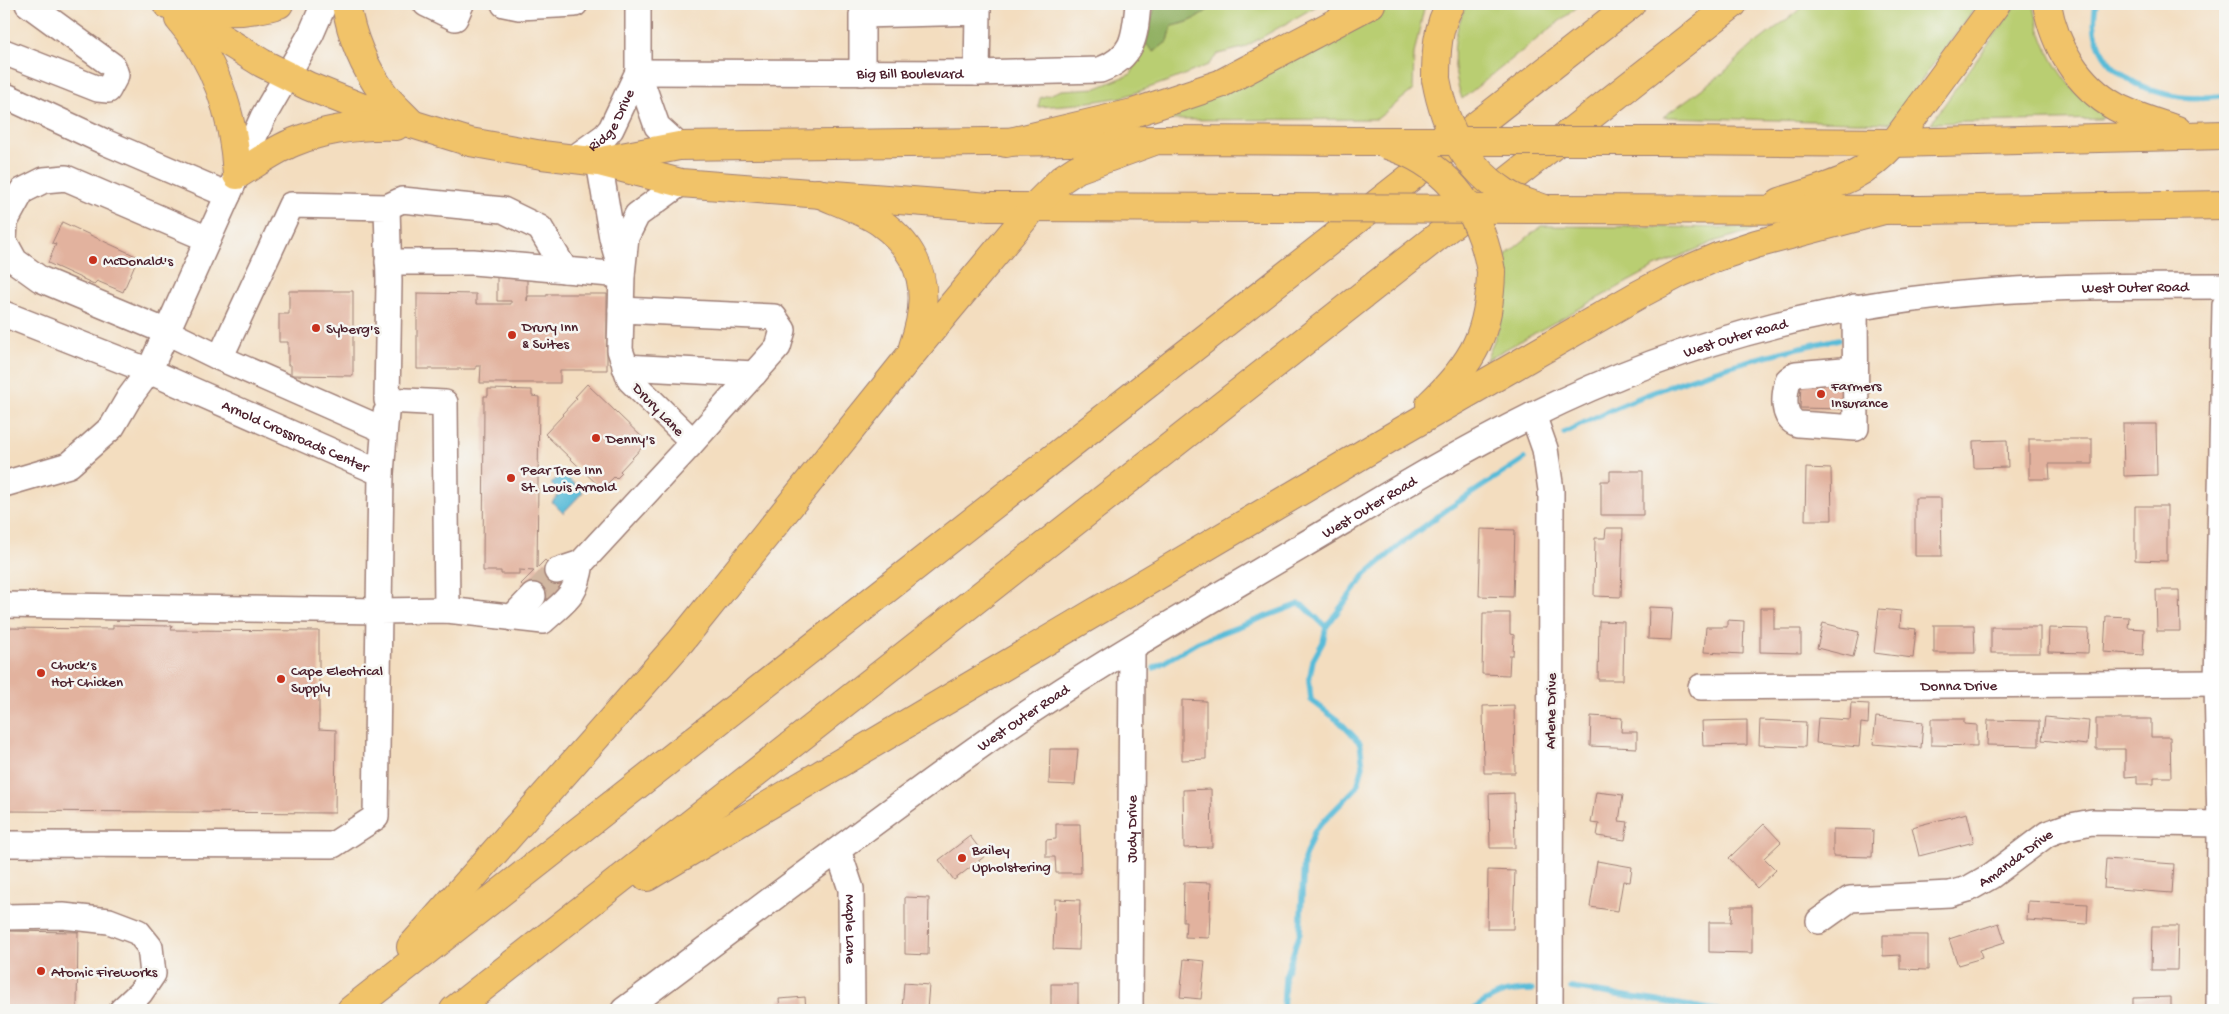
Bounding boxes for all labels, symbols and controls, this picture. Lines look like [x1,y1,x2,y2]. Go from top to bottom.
street label: Big Bill Boulevard [856,66,965,84]
street label: Ridge Drive [585,86,640,156]
place label: McDonald's [103,253,173,271]
marker: McDonald's [87,254,99,266]
street label: West Outer Road [2081,279,2190,298]
street label: West Outer Road [1681,315,1791,363]
place label: Drury Inn & Suites [521,319,578,354]
place label: Syberg's [326,321,380,339]
marker: Syberg's [310,322,322,334]
marker: Drury Inn & Suites [506,329,518,341]
place label: Farmers Insurance [1830,378,1888,413]
street label: Drury Lane [627,379,688,441]
marker: Farmers Insurance [1815,388,1827,400]
street label: Arnold Crossroads Center [219,397,373,478]
place label: Denny's [605,431,655,449]
marker: Denny's [590,432,602,444]
place label: Pear Tree Inn St. Louis Arnold [520,462,617,497]
marker: Pear Tree Inn St. Louis Arnold [505,472,517,484]
street label: West Outer Road [1319,472,1421,543]
place label: Chuck’s Hot Chicken [51,657,123,692]
place label: Cape Electrical Supply [291,663,383,698]
marker: Chuck’s Hot Chicken [35,667,47,679]
street label: Arlene Drive [1542,672,1562,749]
marker: Cape Electrical Supply [275,673,287,685]
street label: Donna Drive [1920,678,1998,696]
street label: West Outer Road [974,681,1074,756]
street label: Judy Drive [1124,795,1142,863]
street label: Amanda Drive [1976,826,2056,892]
place label: Bailey Upholstering [971,842,1051,877]
marker: Bailey Upholstering [956,852,968,864]
street label: Maple Lane [840,894,859,964]
place label: Atomic Fireworks [51,964,158,982]
marker: Atomic Fireworks [35,965,47,977]

